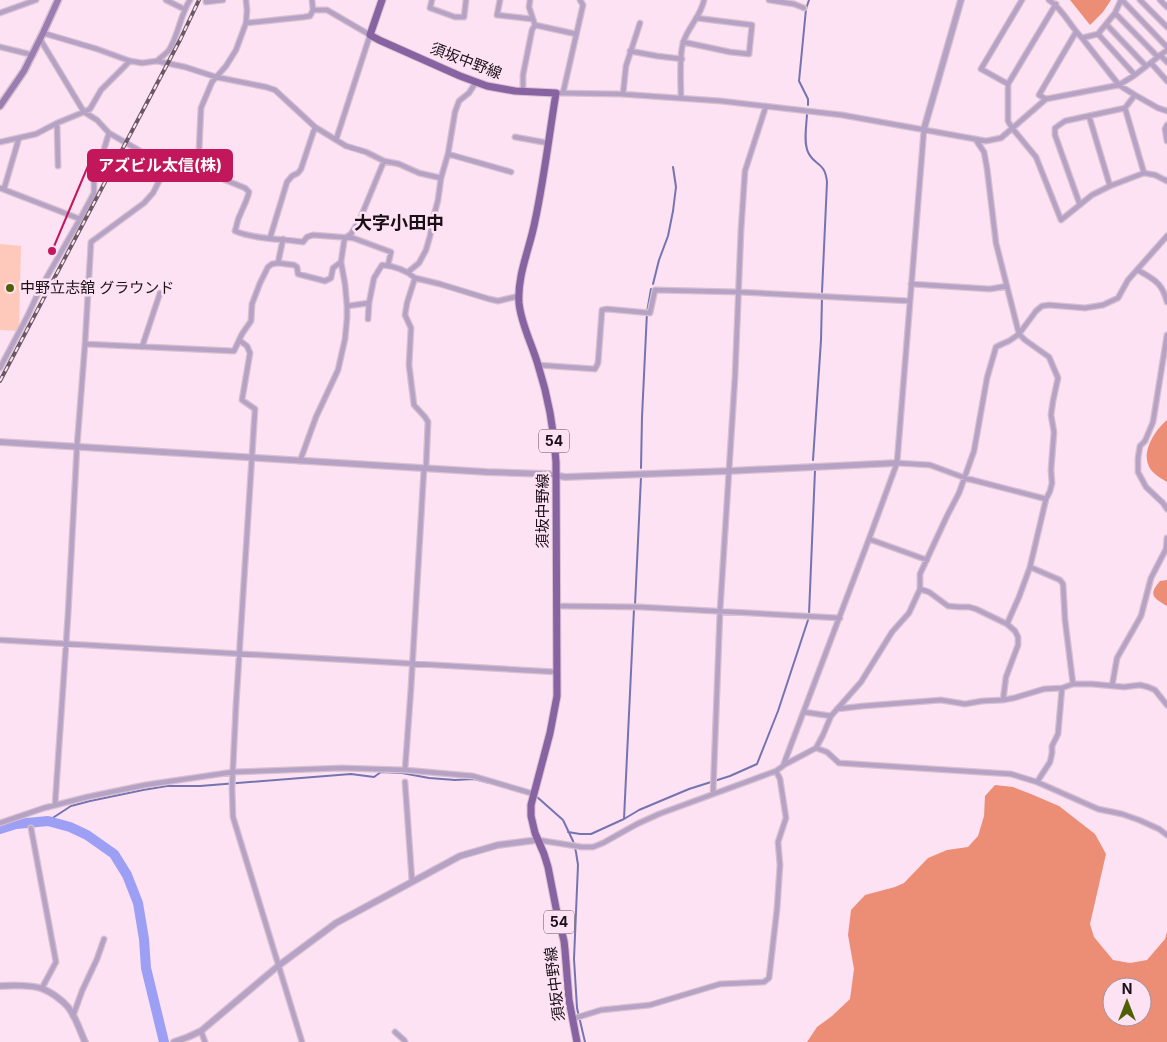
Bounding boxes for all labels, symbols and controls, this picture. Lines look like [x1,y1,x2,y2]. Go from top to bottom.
street label: 須坂中野線 [428,38,505,83]
callout: アズビル太信(株) [88,150,232,181]
text: アズビル太信(株) [98,155,222,175]
district label: 大字小田中 [354,212,444,233]
place label: 中野立志舘 グラウンド [20,278,174,297]
marker: 中野立志舘 グラウンド [4,282,16,294]
road number: 54 [539,430,569,452]
street label: 須坂中野線 [533,473,552,549]
road number: 54 [544,910,574,934]
street label: 須坂中野線 [541,946,569,1022]
north arrow [1102,977,1152,1027]
text: N [1122,980,1132,997]

